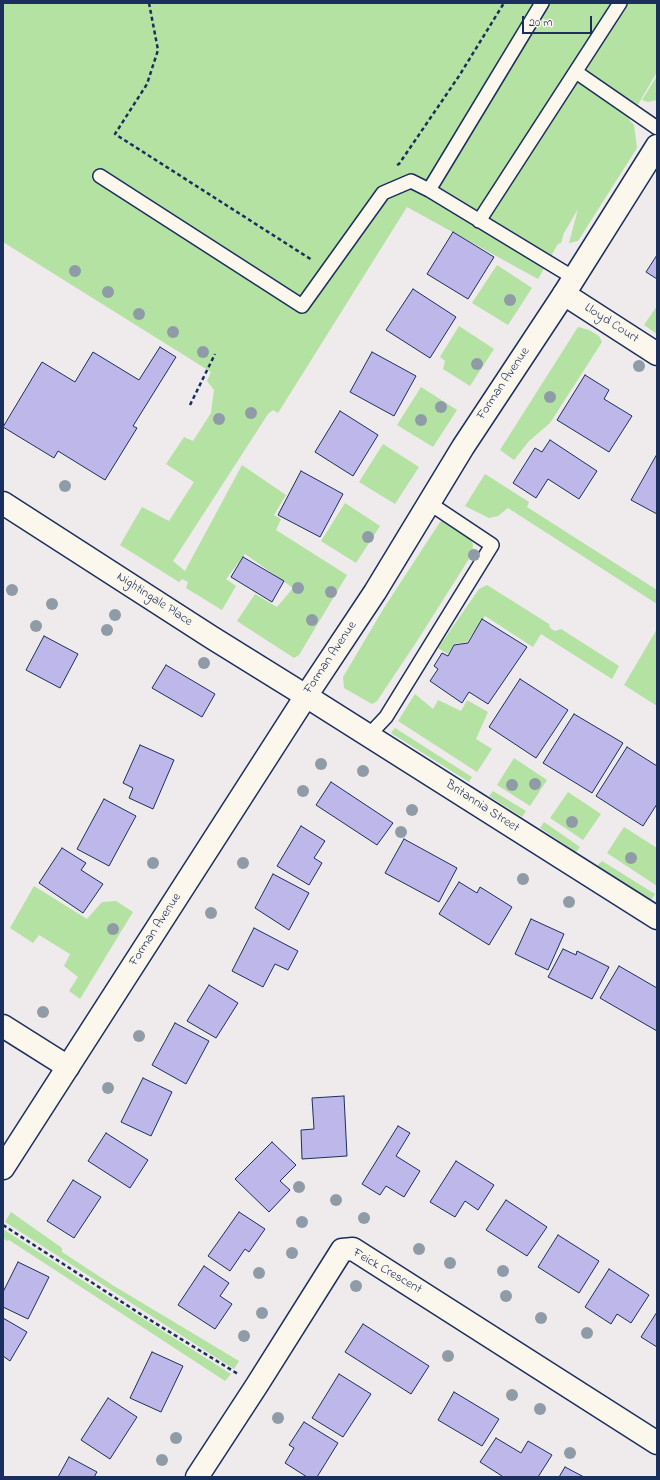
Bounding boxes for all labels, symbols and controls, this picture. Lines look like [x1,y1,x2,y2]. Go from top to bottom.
scale bar [524,8,594,34]
text: 20 m [529,14,552,32]
street label: Lloyd Court [581,301,641,347]
street label: Forman Avenue [474,345,534,423]
street label: Nightingale Place [113,570,195,630]
street label: Forman Avenue [301,619,361,697]
street label: Britannia Street [442,777,522,837]
street label: Forman Avenue [127,891,185,969]
street label: Feick Crescent [350,1246,424,1298]

